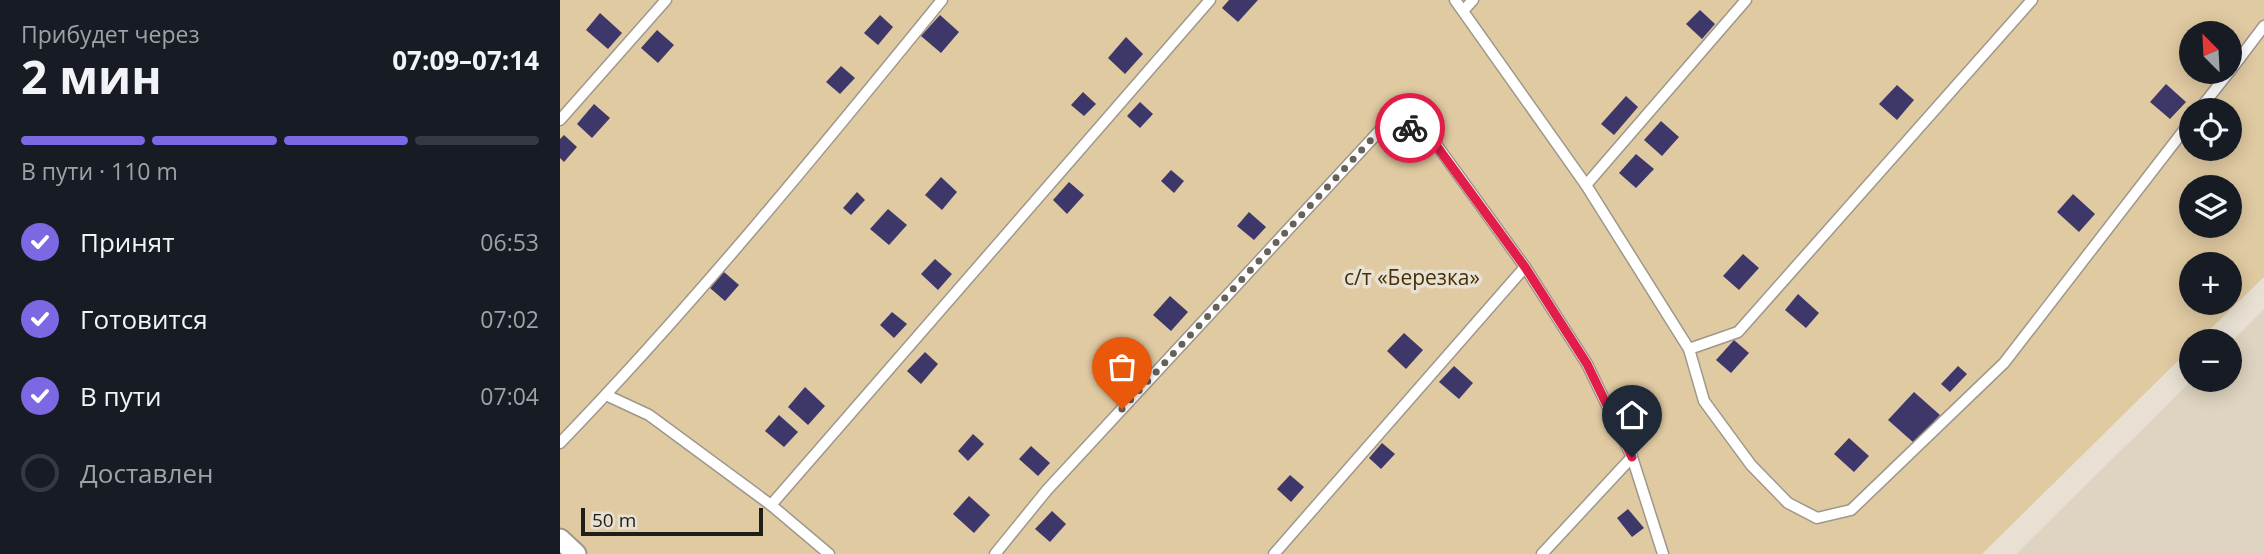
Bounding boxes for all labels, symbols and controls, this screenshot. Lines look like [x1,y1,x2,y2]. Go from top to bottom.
text: Прибудет через [21,18,200,50]
north arrow [2179,21,2242,84]
map controls [2179,21,2242,392]
text: 07:09–07:14 [392,42,539,78]
text: 2 мин [21,45,162,107]
courier [1375,93,1445,163]
button: locate [2179,98,2242,161]
icon: bike [1391,109,1429,147]
text: В пути · 110 m [21,155,178,187]
button: layers [2179,175,2242,238]
icon: check [21,223,59,261]
text: Принят [80,224,174,260]
text: 06:53 [480,226,539,258]
button: + [2179,252,2242,315]
park label: с/т «Березка» [1344,263,1480,291]
icon: check [21,300,59,338]
text: Готовится [80,301,208,337]
text: 07:02 [480,303,539,335]
button: − [2179,329,2242,392]
pin [1092,337,1152,409]
icon: bag [1103,348,1141,386]
icon: check [21,377,59,415]
text: В пути [80,378,161,414]
text: 07:04 [480,380,539,412]
pin [1602,385,1662,457]
icon: home [1613,396,1651,434]
text: Доставлен [80,455,213,491]
scale bar [581,505,763,537]
text: 50 m [592,507,636,533]

